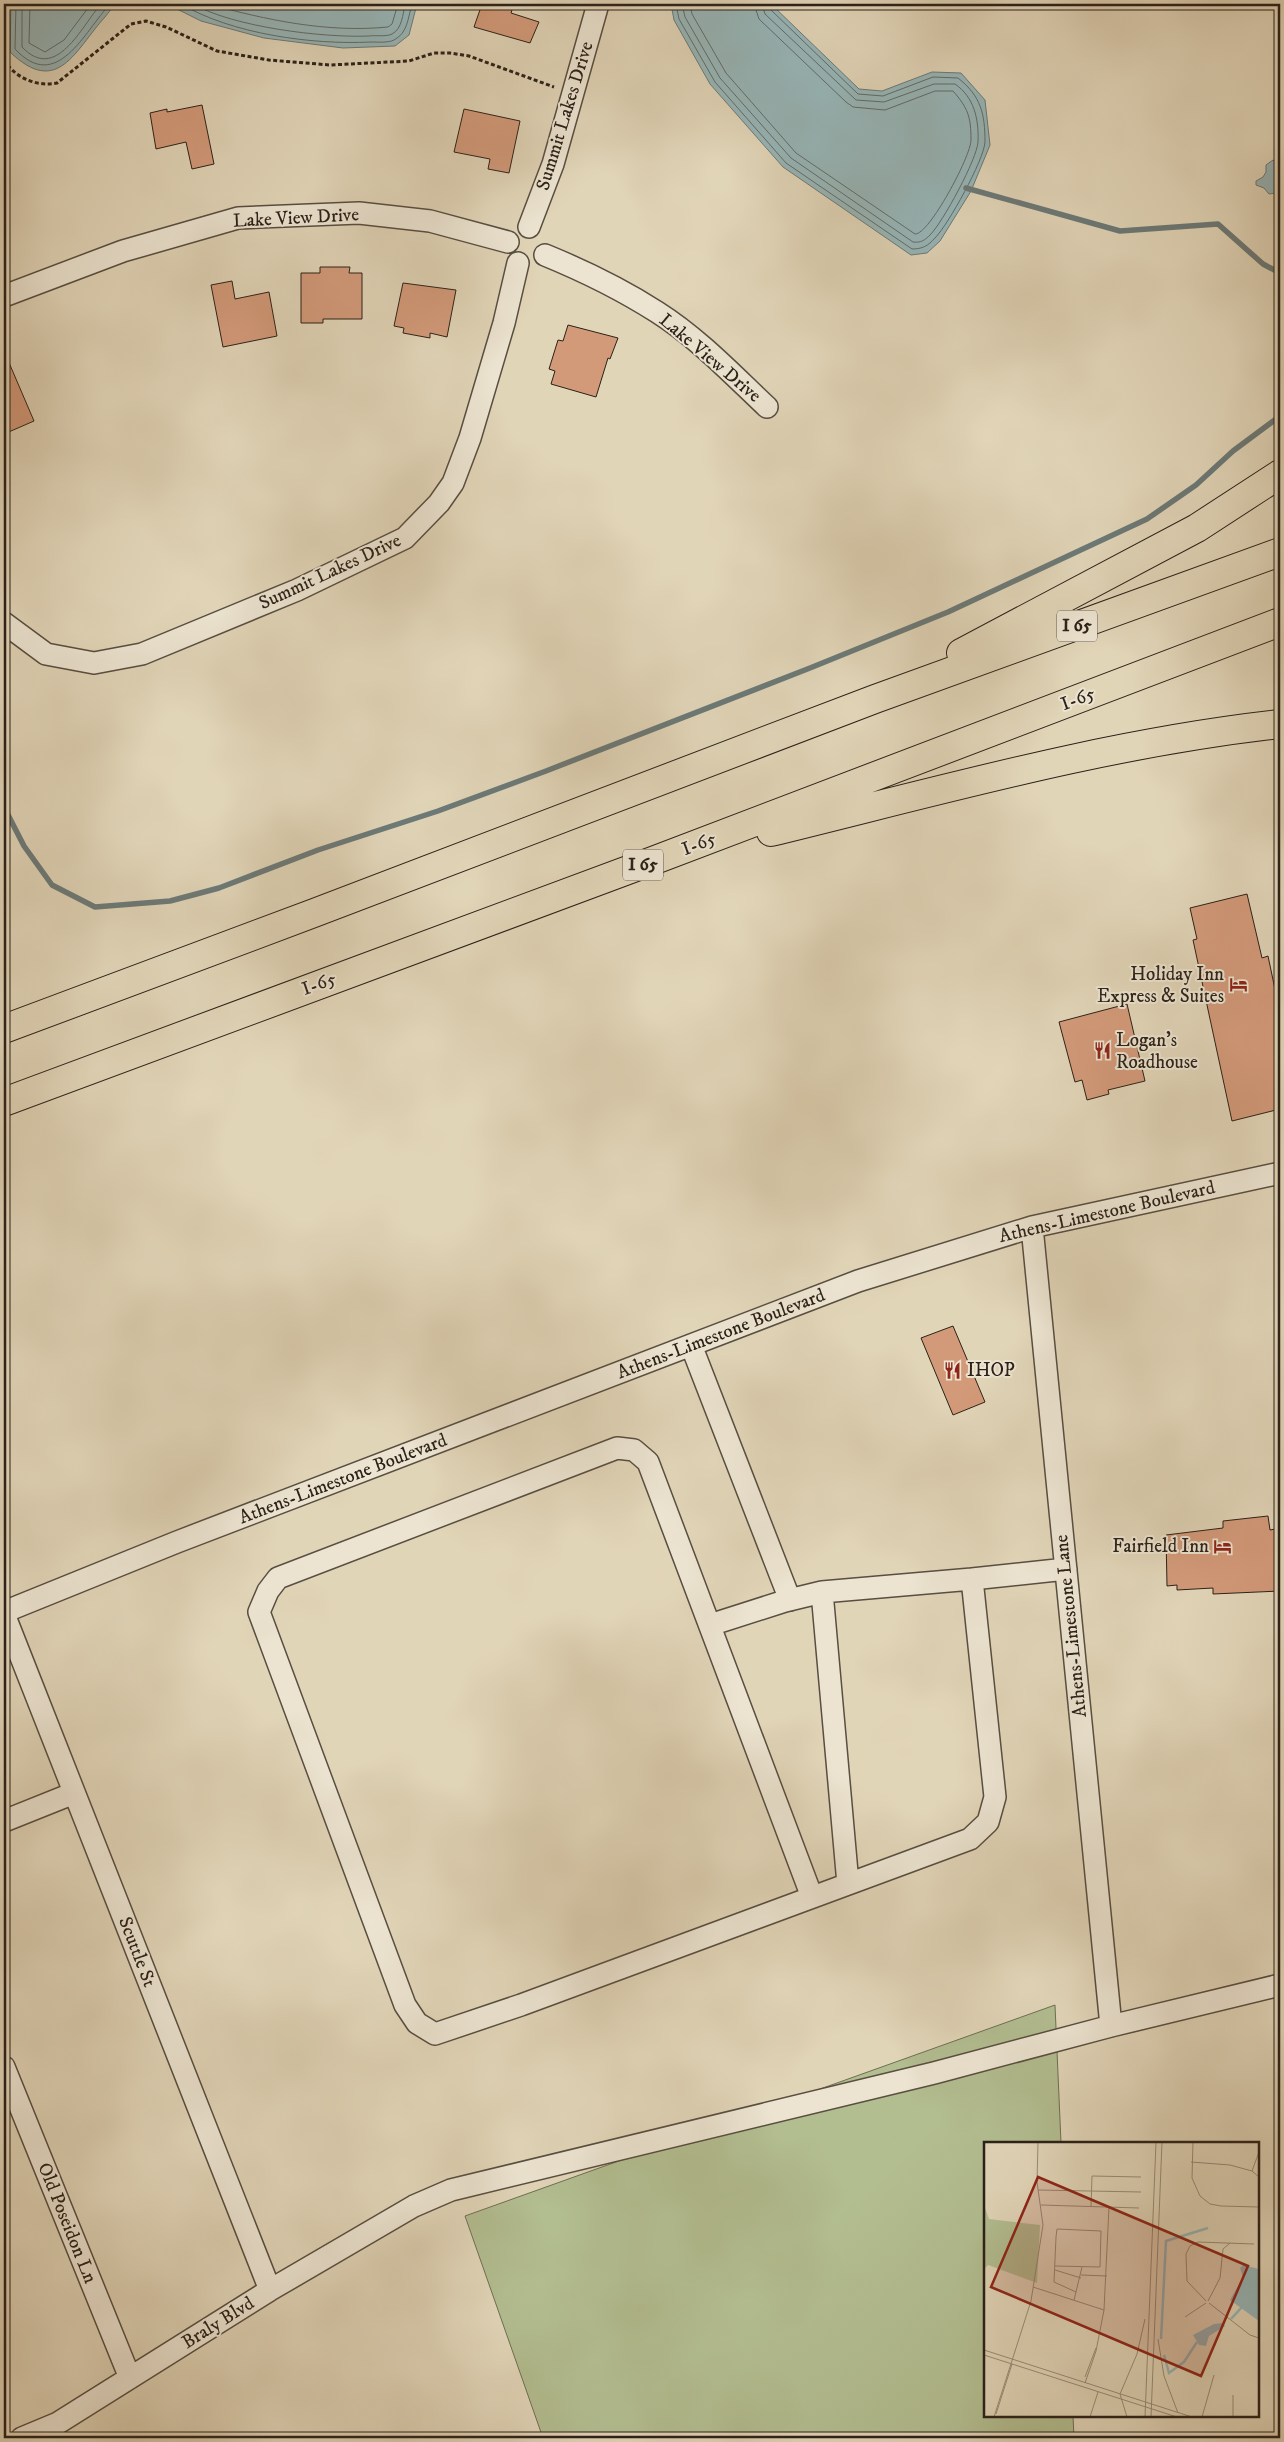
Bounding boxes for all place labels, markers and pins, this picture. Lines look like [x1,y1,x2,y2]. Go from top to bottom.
place label: Holiday Inn Express & Suites [1097,963,1224,1008]
hotel icon: Holiday Inn Express & Suites [1228,975,1248,995]
place label: Logan's Roadhouse [1116,1029,1198,1074]
restaurant icon: Logan's Roadhouse [1092,1041,1112,1061]
place label: IHOP [967,1359,1015,1382]
restaurant icon: IHOP [943,1360,963,1380]
place label: Fairfield Inn [1112,1535,1209,1558]
hotel icon: Fairfield Inn [1213,1536,1233,1556]

